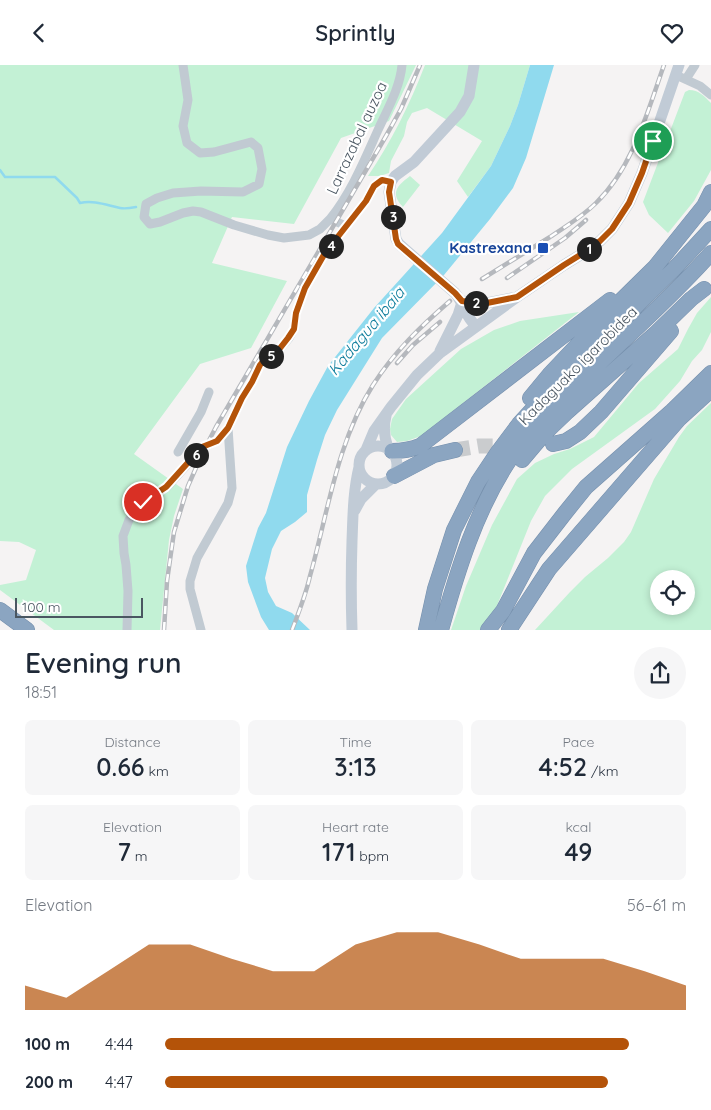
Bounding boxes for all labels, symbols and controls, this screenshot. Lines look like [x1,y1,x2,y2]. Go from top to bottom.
icon: back [25,19,53,47]
text: Sprintly [315,19,396,47]
icon: heart [658,19,686,47]
street label: Larrazabal auzoa [322,78,391,197]
pin [632,120,674,162]
icon: arrive [639,127,667,155]
pin: 3 [380,205,406,229]
text: 3 [390,208,397,226]
pin: 4 [318,233,344,259]
text: 4 [327,237,336,255]
pin: 1 [576,237,602,261]
place label: Kastrexana [449,238,532,257]
text: 1 [587,240,592,258]
marker: Kastrexana [536,241,550,255]
water label: Kadagua ibaia [323,282,409,379]
pin: 2 [464,291,488,315]
text: 2 [473,294,480,312]
street label: Kadaguako igarobidea [514,302,641,429]
pin: 5 [258,343,284,369]
text: 5 [267,347,276,365]
pin: 6 [184,443,208,467]
text: 6 [193,446,200,464]
pin [122,481,164,523]
icon: check [129,488,157,516]
map controls [650,570,695,615]
button: locate [650,570,695,615]
scale bar [15,595,142,618]
text: 100 m [22,598,60,616]
text: Evening run [25,645,182,680]
button: share [634,647,686,699]
text: 18:51 [25,682,57,702]
text: Distance [104,733,161,751]
text: Time [339,733,372,751]
text: Pace [563,733,594,751]
text: 0.66 [96,751,145,782]
text: 3:13 [334,751,377,782]
text: 4:52 [539,751,587,782]
text: km [145,762,169,780]
text: /km [587,762,618,780]
text: Elevation [103,818,162,836]
text: Heart rate [322,818,389,836]
text: kcal [565,818,592,836]
text: 7 [117,836,131,867]
text: 171 [322,836,356,867]
text: 49 [565,836,592,867]
text: m [131,847,148,865]
text: bpm [356,847,389,865]
text: Elevation [25,895,92,915]
text: 56–61 m [627,895,686,915]
text: 100 m [25,1034,70,1054]
text: 4:44 [105,1034,133,1054]
text: 200 m [25,1072,73,1092]
text: 4:47 [105,1072,133,1092]

